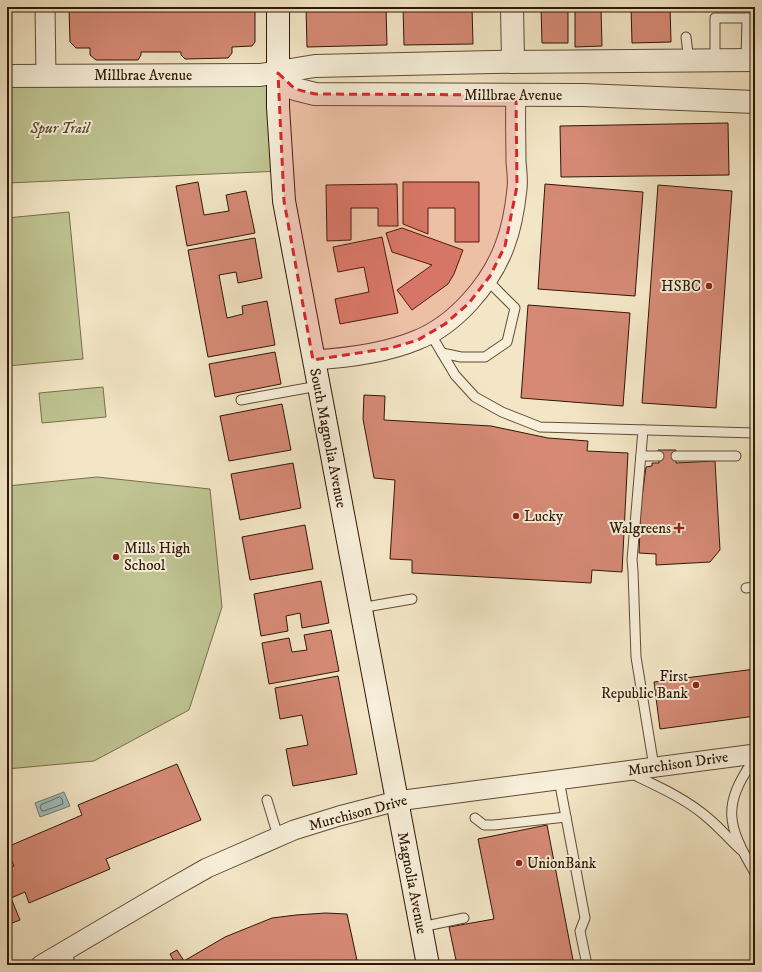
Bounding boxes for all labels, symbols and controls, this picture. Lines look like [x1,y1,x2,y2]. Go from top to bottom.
street label: Millbrae Avenue [94,66,192,85]
street label: Millbrae Avenue [464,86,562,105]
park label: Spur Trail [29,119,92,138]
place label: HSBC [661,277,701,296]
marker: HSBC [704,281,714,291]
street label: South Magnolia Avenue [305,367,351,509]
place label: Lucky [524,507,564,526]
marker: Lucky [511,511,521,521]
place label: Walgreens [608,519,671,538]
marker: Walgreens [674,523,684,533]
place label: Mills High School [124,539,191,575]
marker: Mills High School [111,552,121,562]
place label: First Republic Bank [601,667,689,703]
marker: First Republic Bank [691,680,701,690]
street label: Murchison Drive [627,748,729,780]
street label: Murchison Drive [307,791,409,835]
street label: Magnolia Avenue [393,830,431,936]
place label: UnionBank [527,854,597,873]
marker: UnionBank [514,858,524,868]

